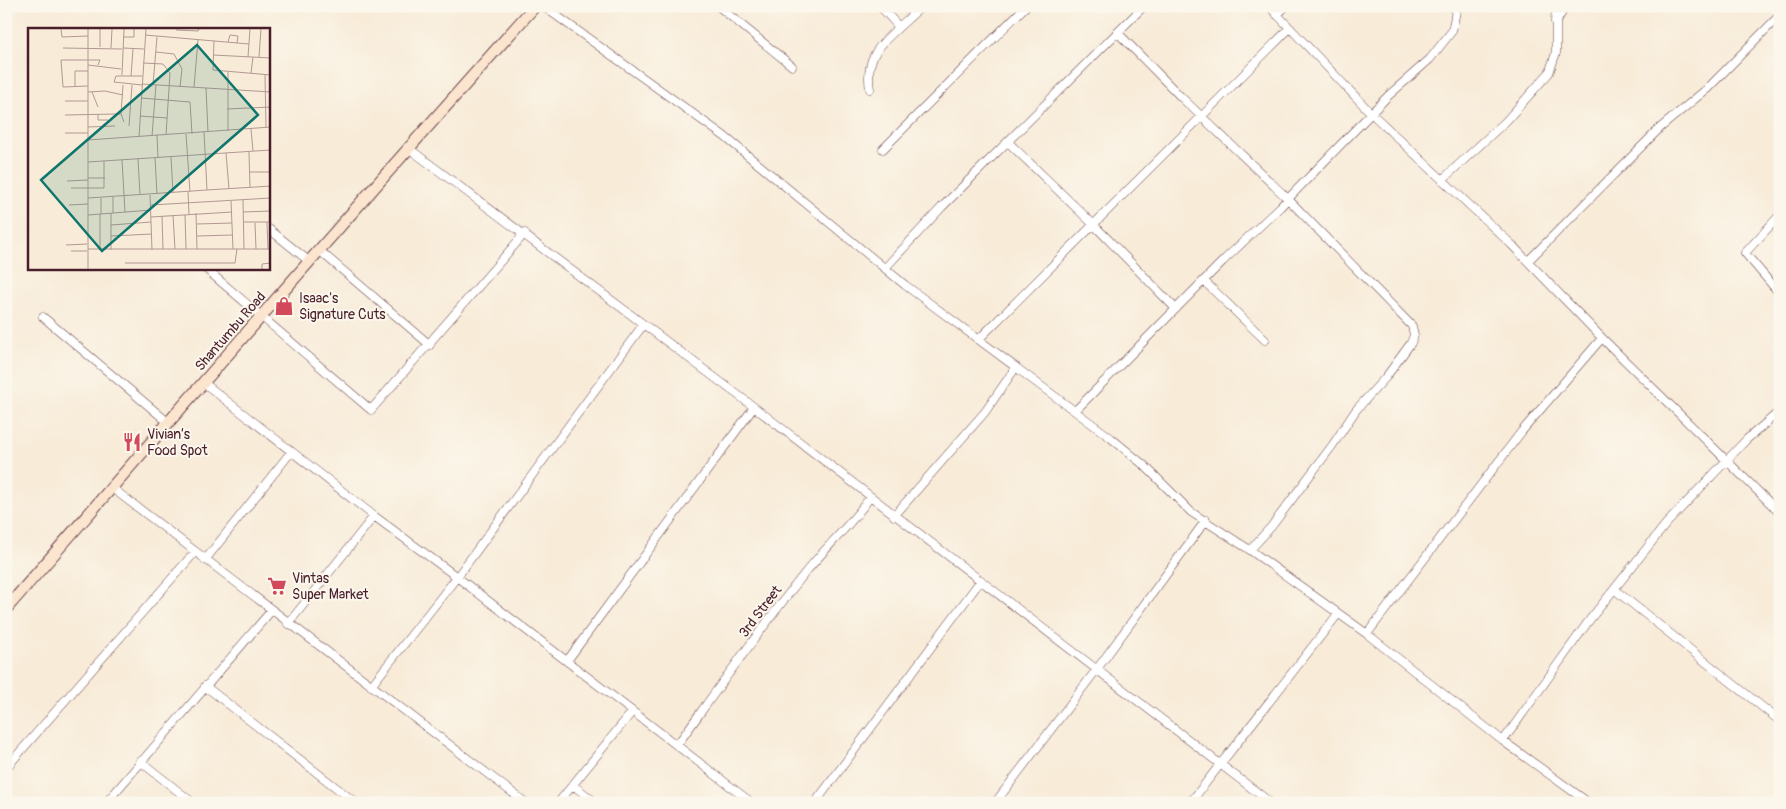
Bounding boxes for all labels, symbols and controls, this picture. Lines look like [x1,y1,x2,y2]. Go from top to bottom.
inset map [28,28,270,270]
street label: Shantumbu Road [191,288,269,374]
place label: Isaac's Signature Cuts [299,290,386,323]
shop icon: Isaac's Signature Cuts [273,295,295,317]
place label: Vivian’s Food Spot [147,426,208,459]
restaurant icon: Vivian’s Food Spot [121,431,143,453]
place label: Vintas Super Market [292,570,369,603]
supermarket icon: Vintas Super Market [266,575,288,597]
street label: 3rd Street [735,582,786,641]

